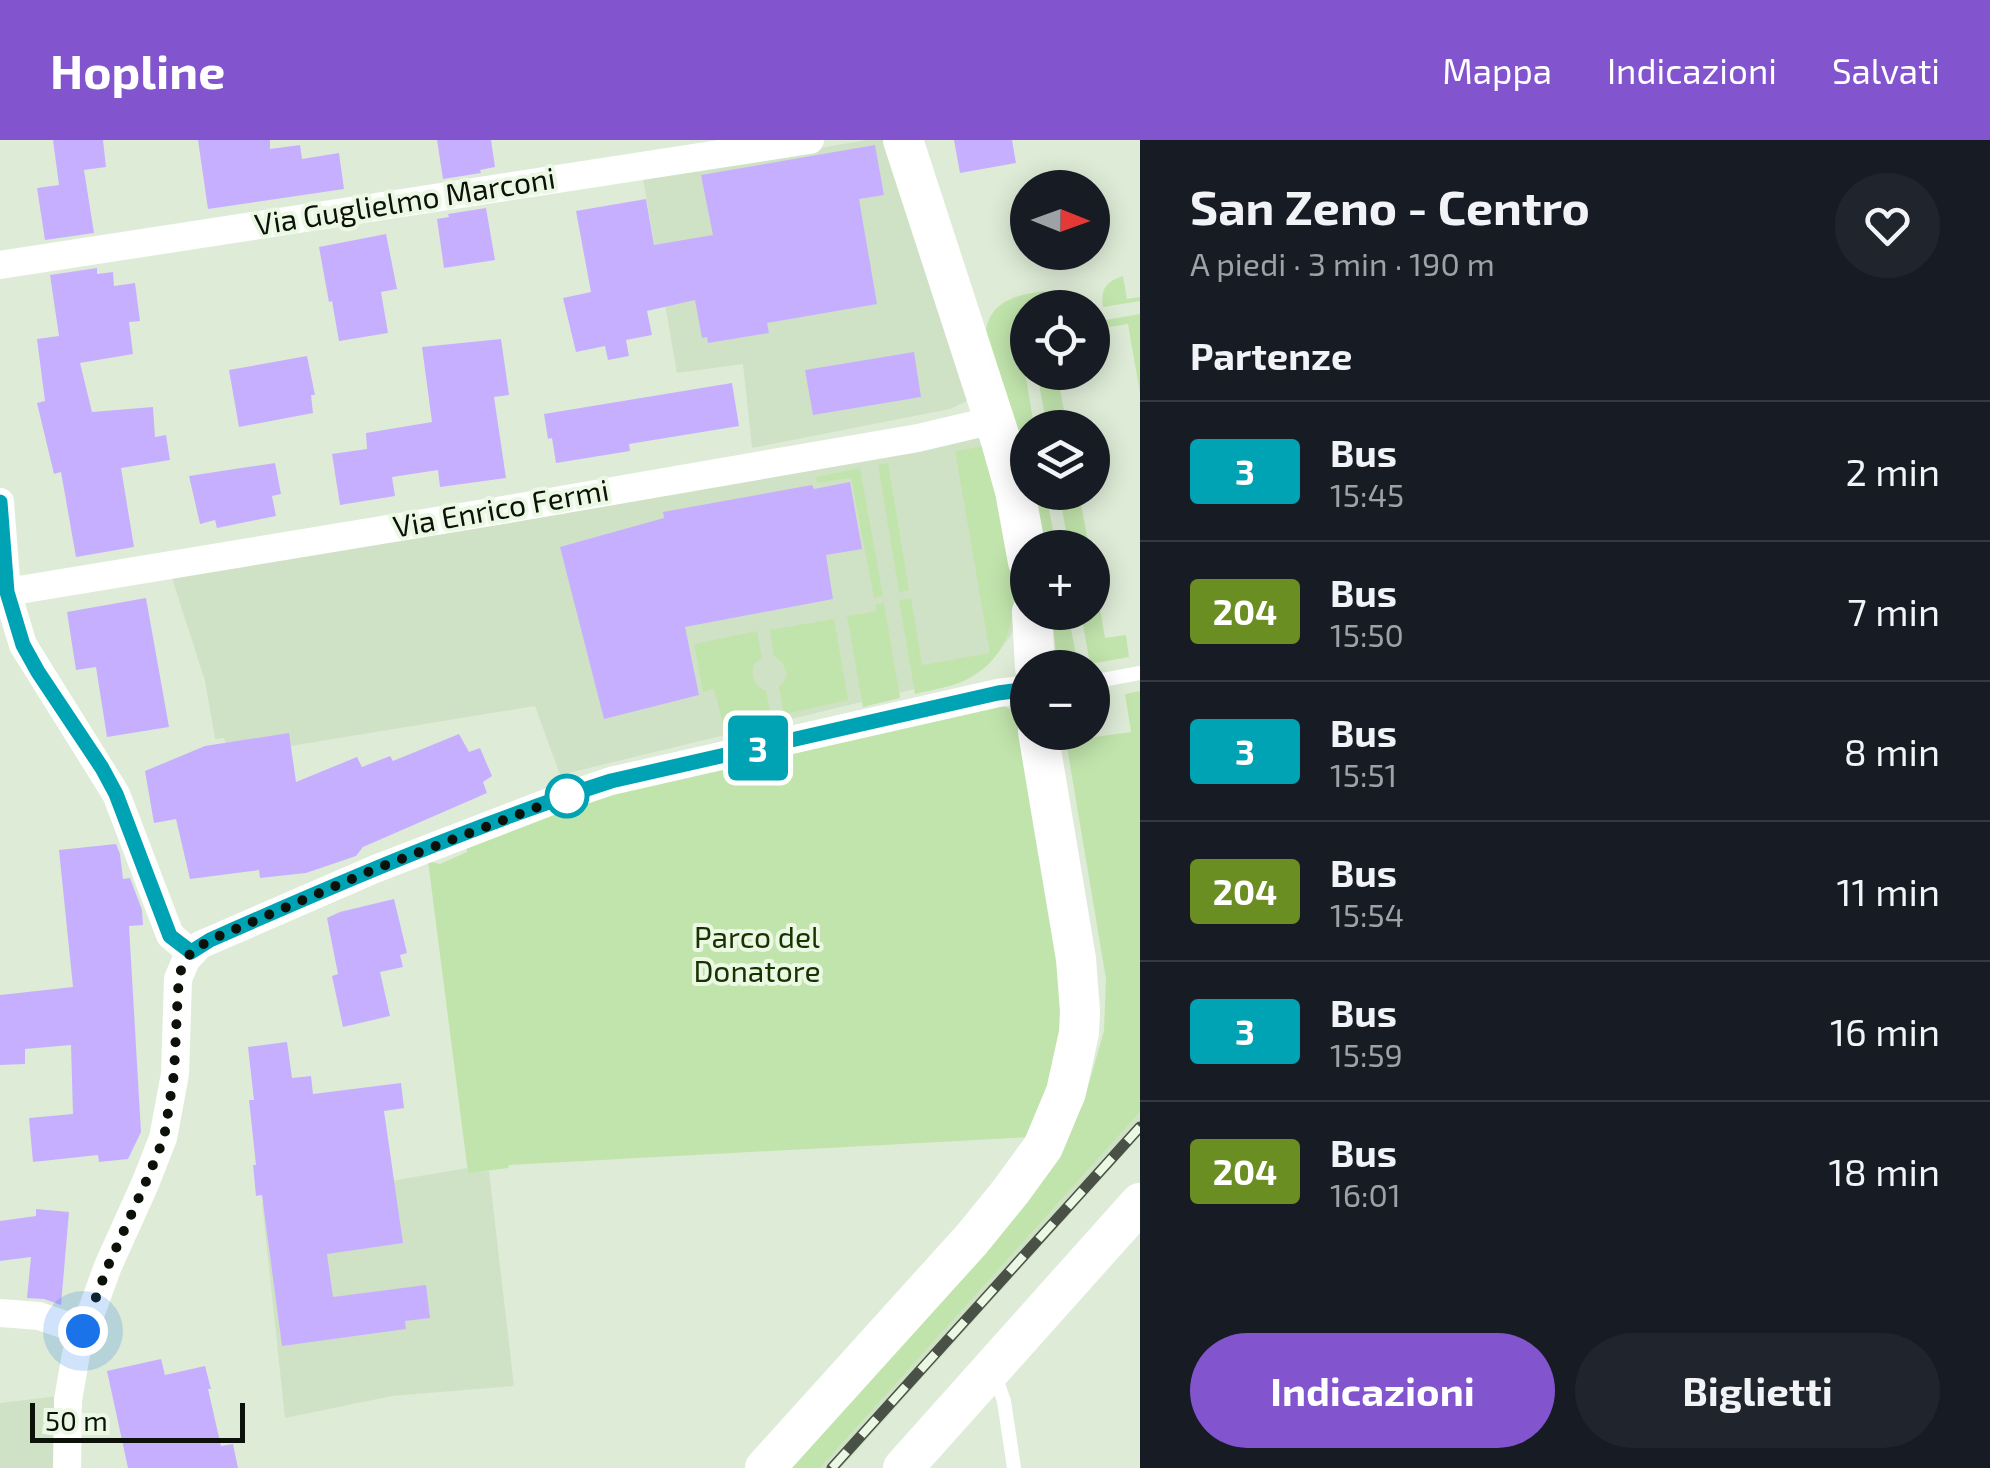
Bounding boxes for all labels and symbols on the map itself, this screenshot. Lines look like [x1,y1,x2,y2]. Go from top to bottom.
street label: Via Guglielmo Marconi [252,158,557,242]
north arrow [1010,170,1110,270]
street label: Via Enrico Fermi [390,470,611,544]
line badge: 3 [726,716,790,780]
unlabelled marker [546,775,588,817]
park label: Parco del Donatore [693,918,821,988]
your location [58,1306,108,1356]
scale bar [30,1398,245,1442]

